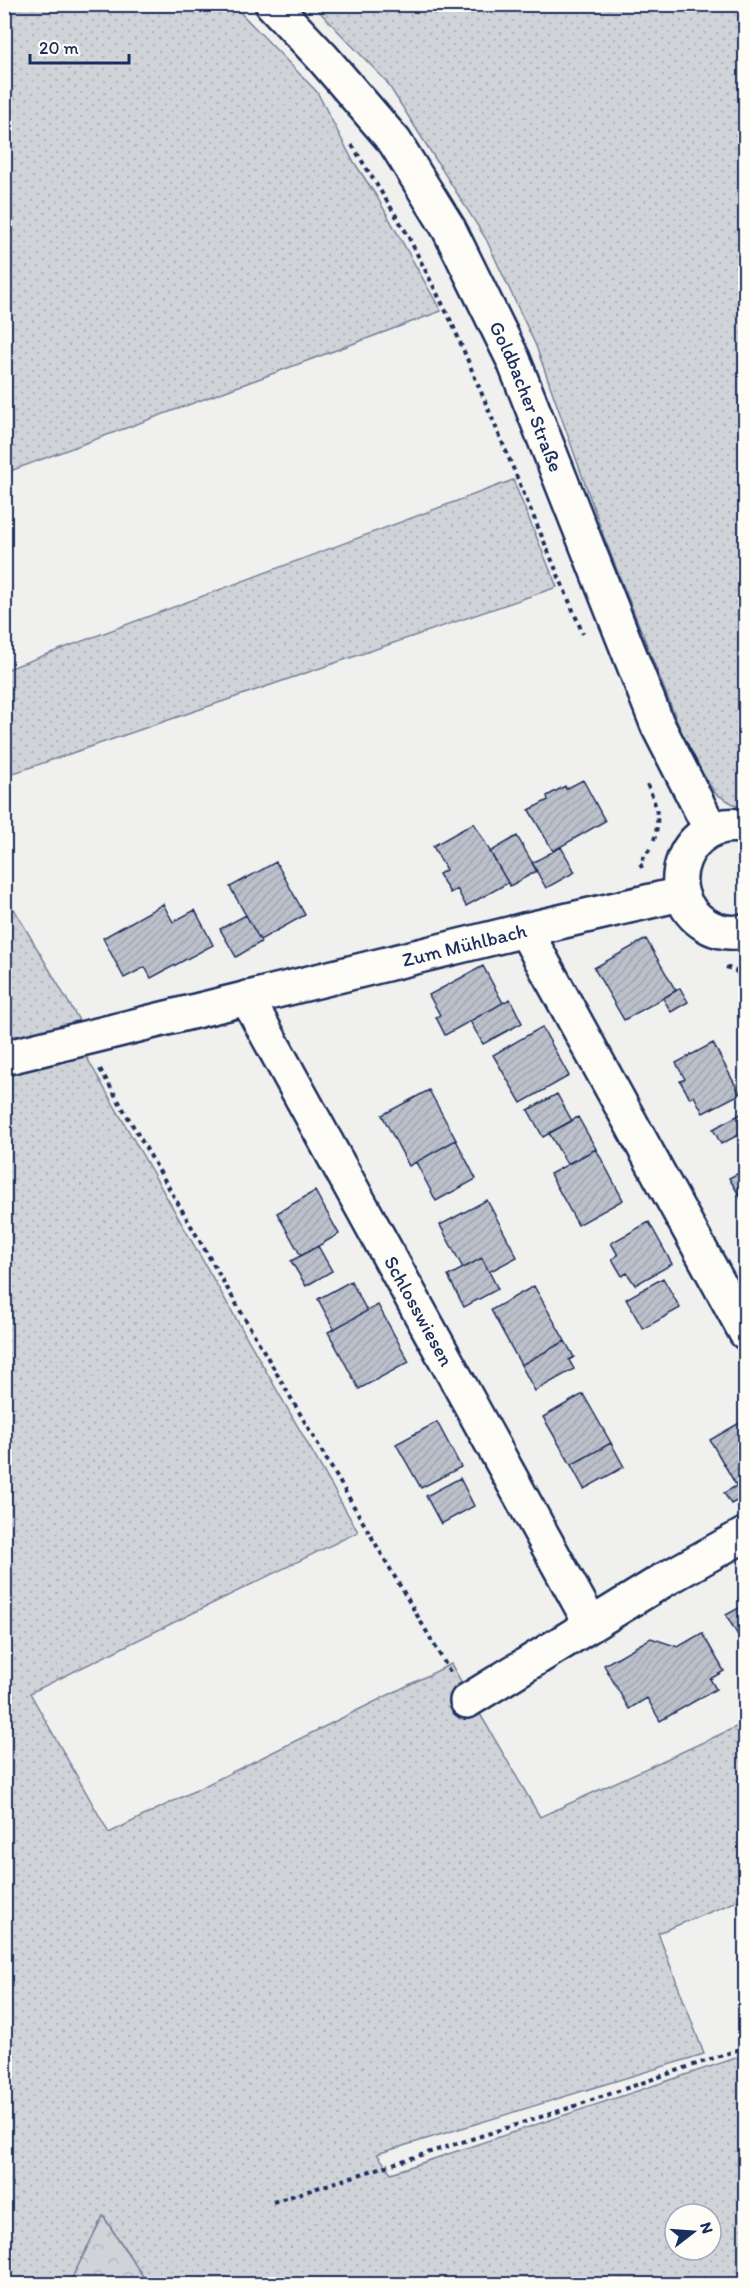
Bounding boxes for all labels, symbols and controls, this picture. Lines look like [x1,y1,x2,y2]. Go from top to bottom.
scale bar [30,27,129,65]
text: 20 m [39,37,79,59]
street label: Goldbacher Straße [484,317,568,475]
street label: Zum Mühlbach [400,918,529,972]
street label: Schlosswiesen [379,1252,459,1370]
north arrow [663,2202,723,2262]
text: N [696,2220,718,2236]

